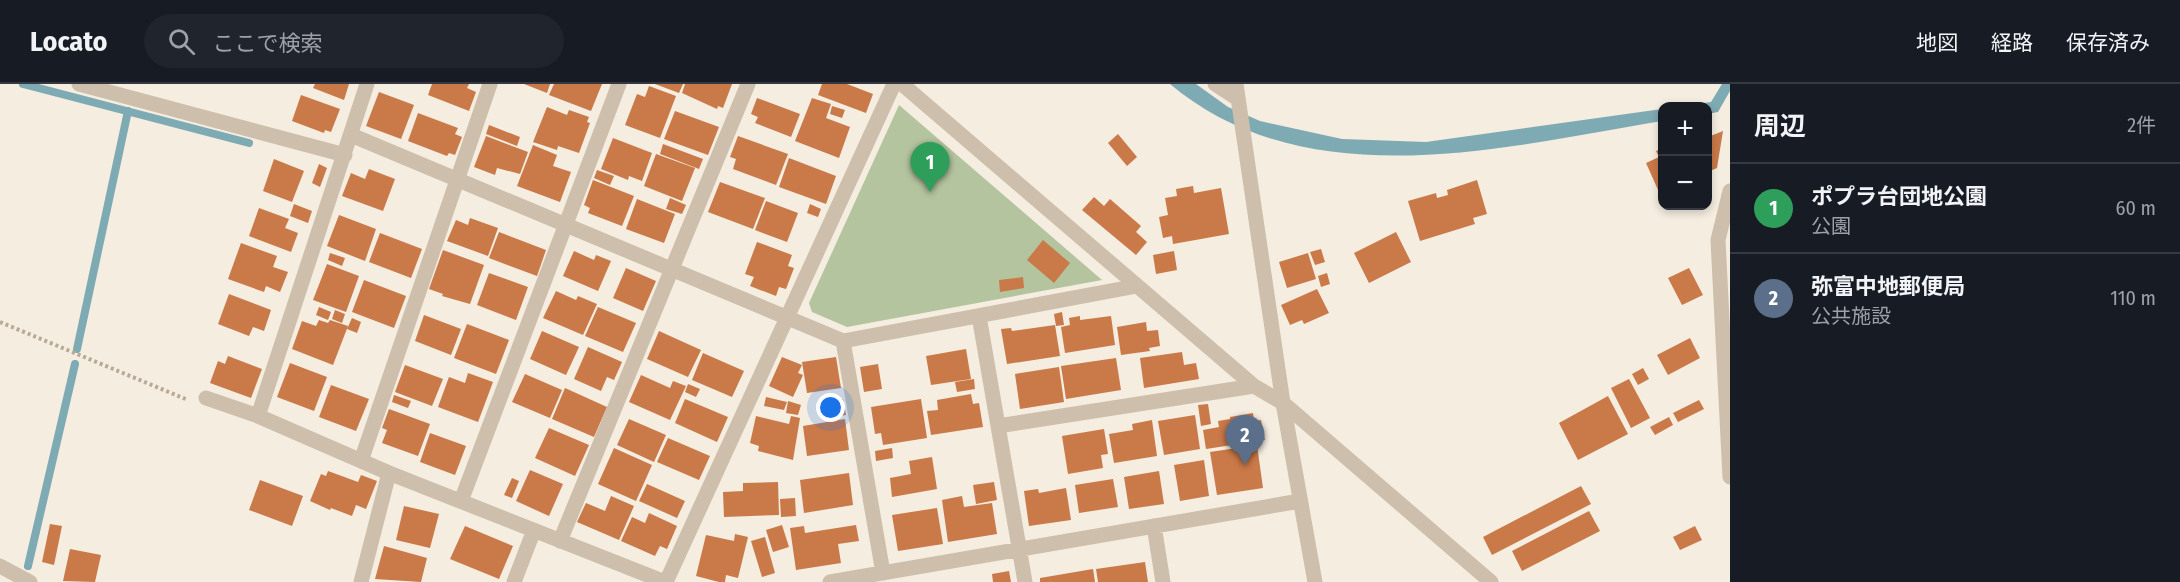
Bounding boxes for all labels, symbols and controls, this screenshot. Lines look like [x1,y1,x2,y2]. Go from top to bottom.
search box [144,14,564,68]
text: Locato [30,25,108,58]
icon: search [165,25,198,58]
text: ここで検索 [213,30,323,57]
text: 地図 [1916,30,1958,56]
text: 経路 [1991,30,2033,56]
text: 保存済み [2066,30,2150,56]
map controls [1658,102,1712,210]
button: + [1658,102,1712,156]
text: 周辺 [1754,111,1806,142]
text: 2件 [2127,113,2156,137]
pin: 1 [910,142,950,192]
button: − [1658,156,1712,210]
text: ポプラ台団地公園 [1811,183,1987,210]
text: 1 [1769,196,1778,220]
text: 60 m [2116,196,2156,220]
text: 公園 [1811,214,1851,238]
text: 弥富中地郵便局 [1811,273,1965,300]
text: 2 [1769,286,1778,310]
text: 110 m [2110,286,2156,310]
text: 公共施設 [1811,304,1891,328]
your location [816,393,845,422]
pin: 2 [1226,416,1264,465]

